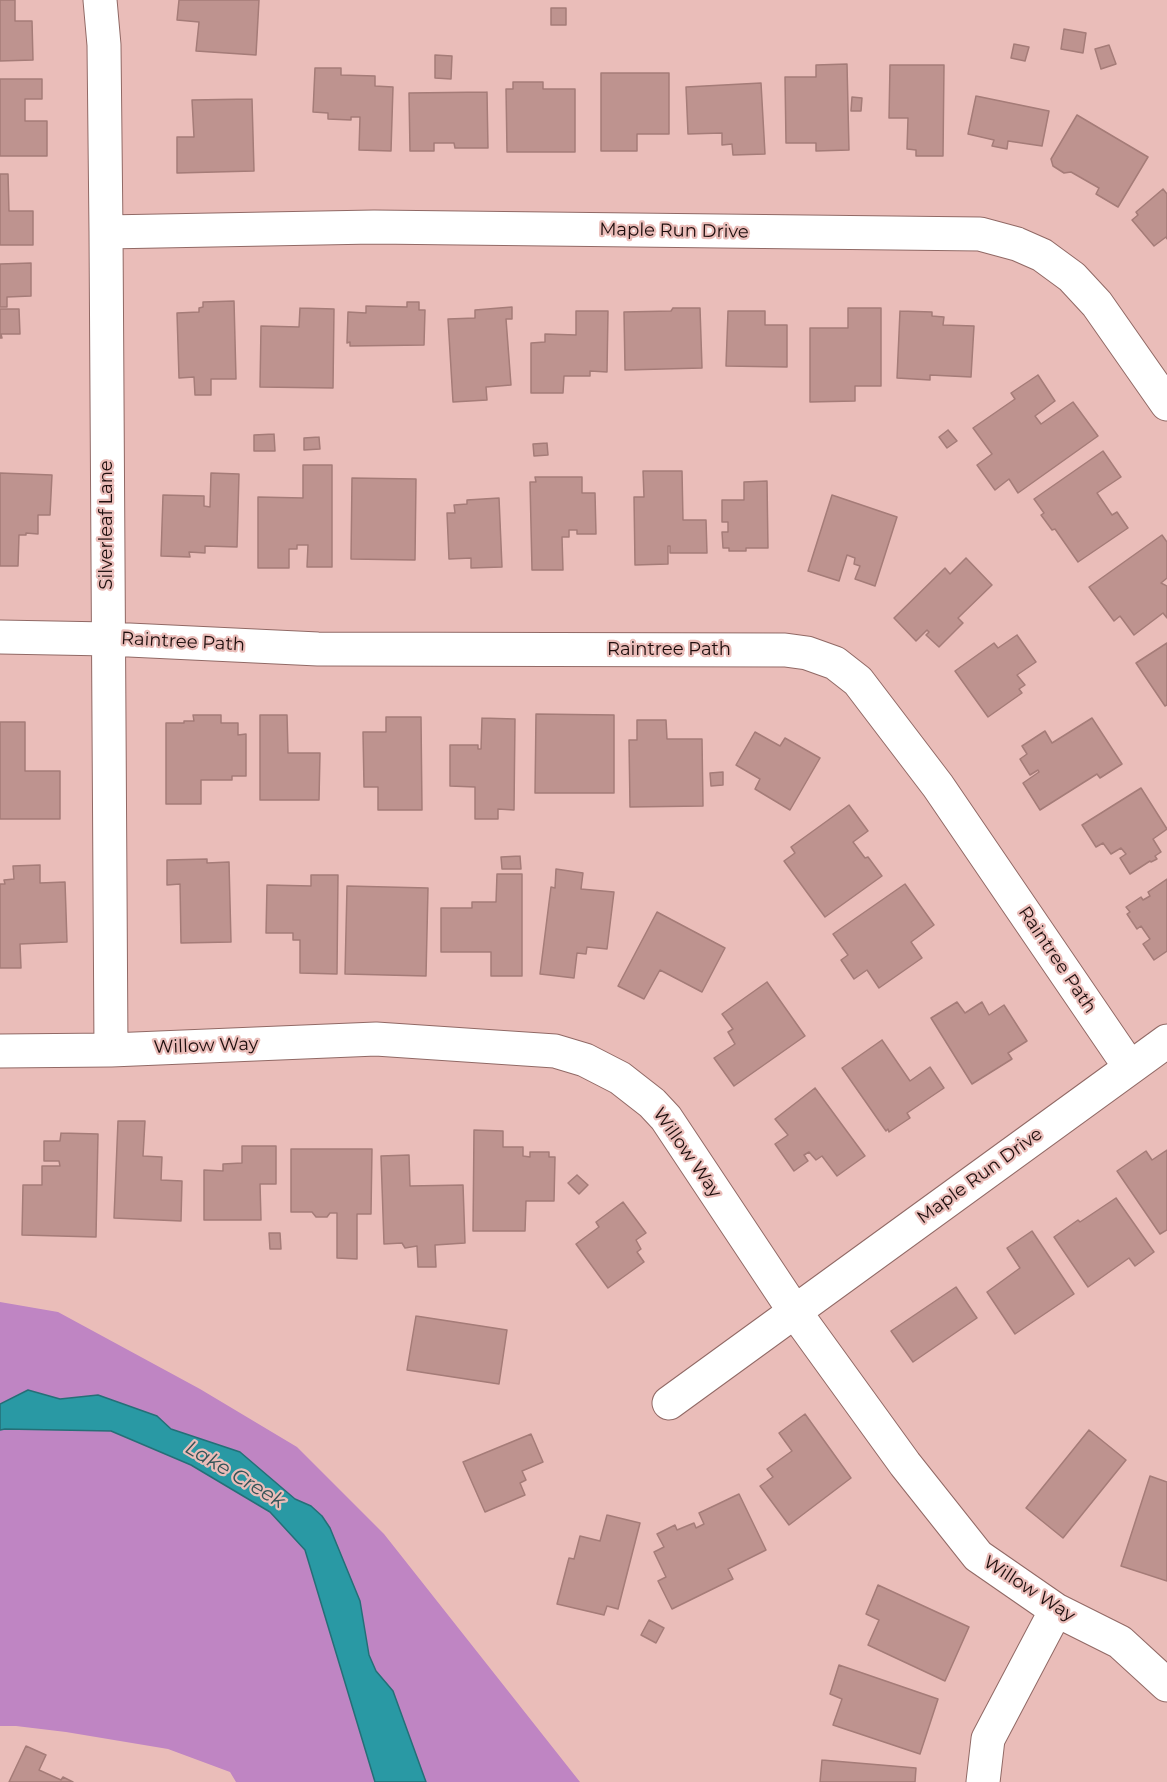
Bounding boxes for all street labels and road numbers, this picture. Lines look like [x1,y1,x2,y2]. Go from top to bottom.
street label: Maple Run Drive [599,219,749,243]
street label: Silverleaf Lane [96,460,118,590]
street label: Raintree Path [120,628,246,656]
street label: Raintree Path [607,639,731,661]
street label: Raintree Path [1013,903,1101,1017]
street label: Willow Way [153,1033,259,1059]
street label: Willow Way [648,1104,726,1202]
street label: Maple Run Drive [913,1123,1047,1229]
street label: Willow Way [979,1551,1079,1627]

